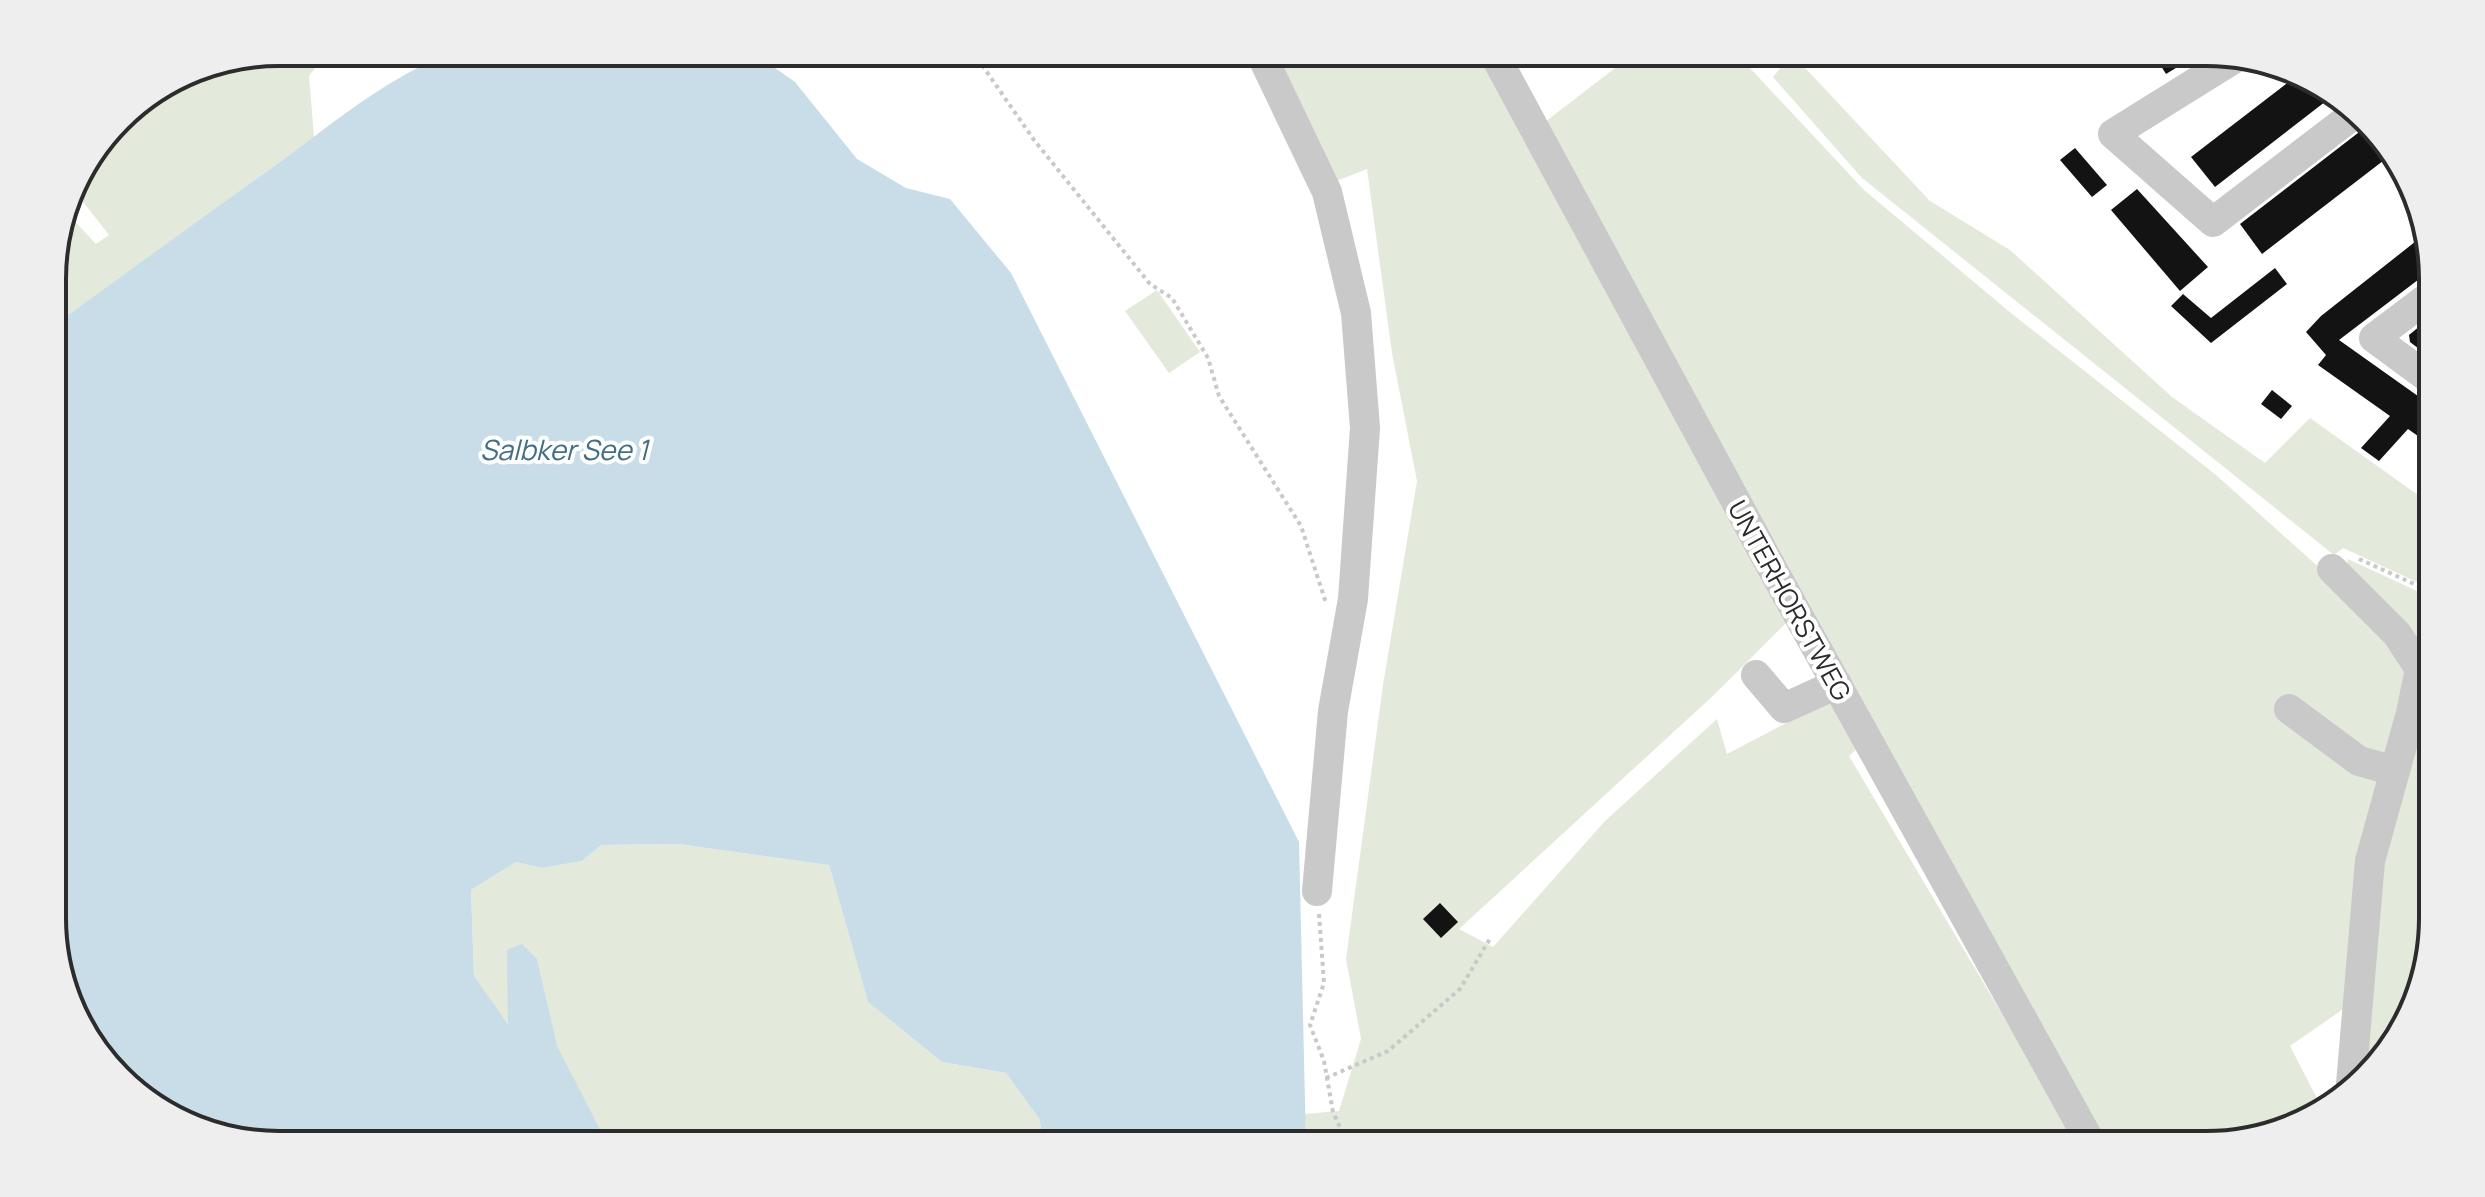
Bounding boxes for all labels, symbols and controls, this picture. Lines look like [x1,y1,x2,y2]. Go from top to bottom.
water label: Salbker See 1 [480,430,650,468]
street label: UNTERHORSTWEG [1720,493,1860,707]

